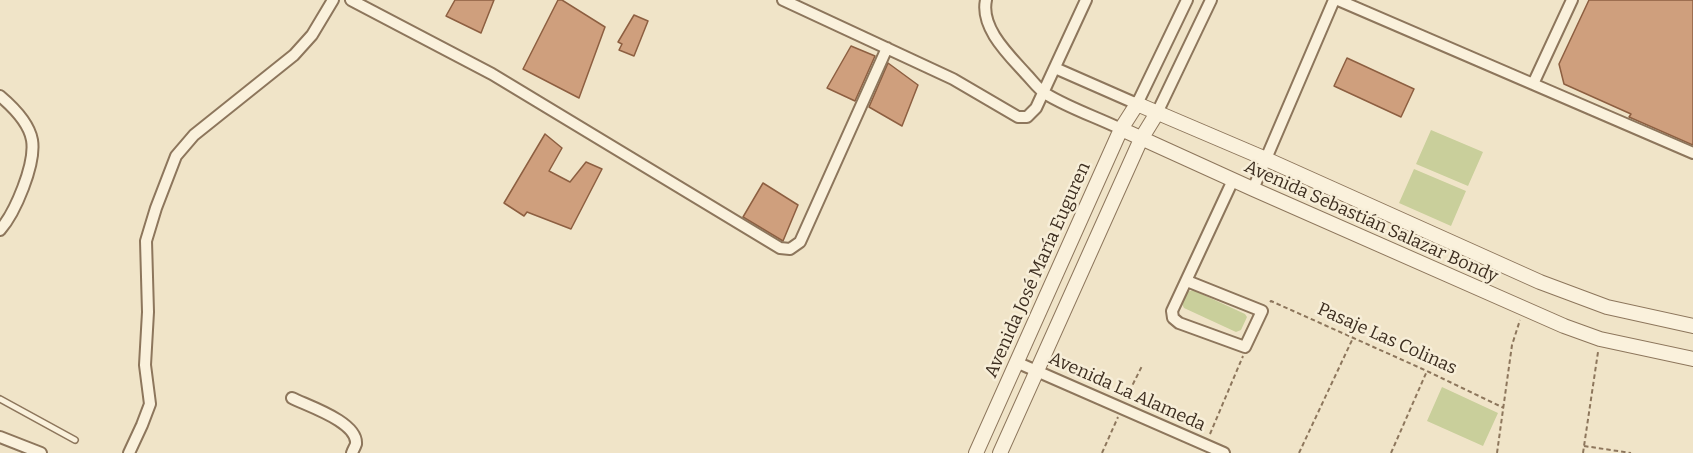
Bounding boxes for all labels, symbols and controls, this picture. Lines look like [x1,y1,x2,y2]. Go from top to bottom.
street label: Avenida Sebastián Salazar Bondy [1241,156,1501,288]
street label: Avenida José María Euguren [981,159,1095,381]
street label: Pasaje Las Colinas [1314,299,1460,379]
street label: Avenida La Alameda [1045,348,1209,436]

